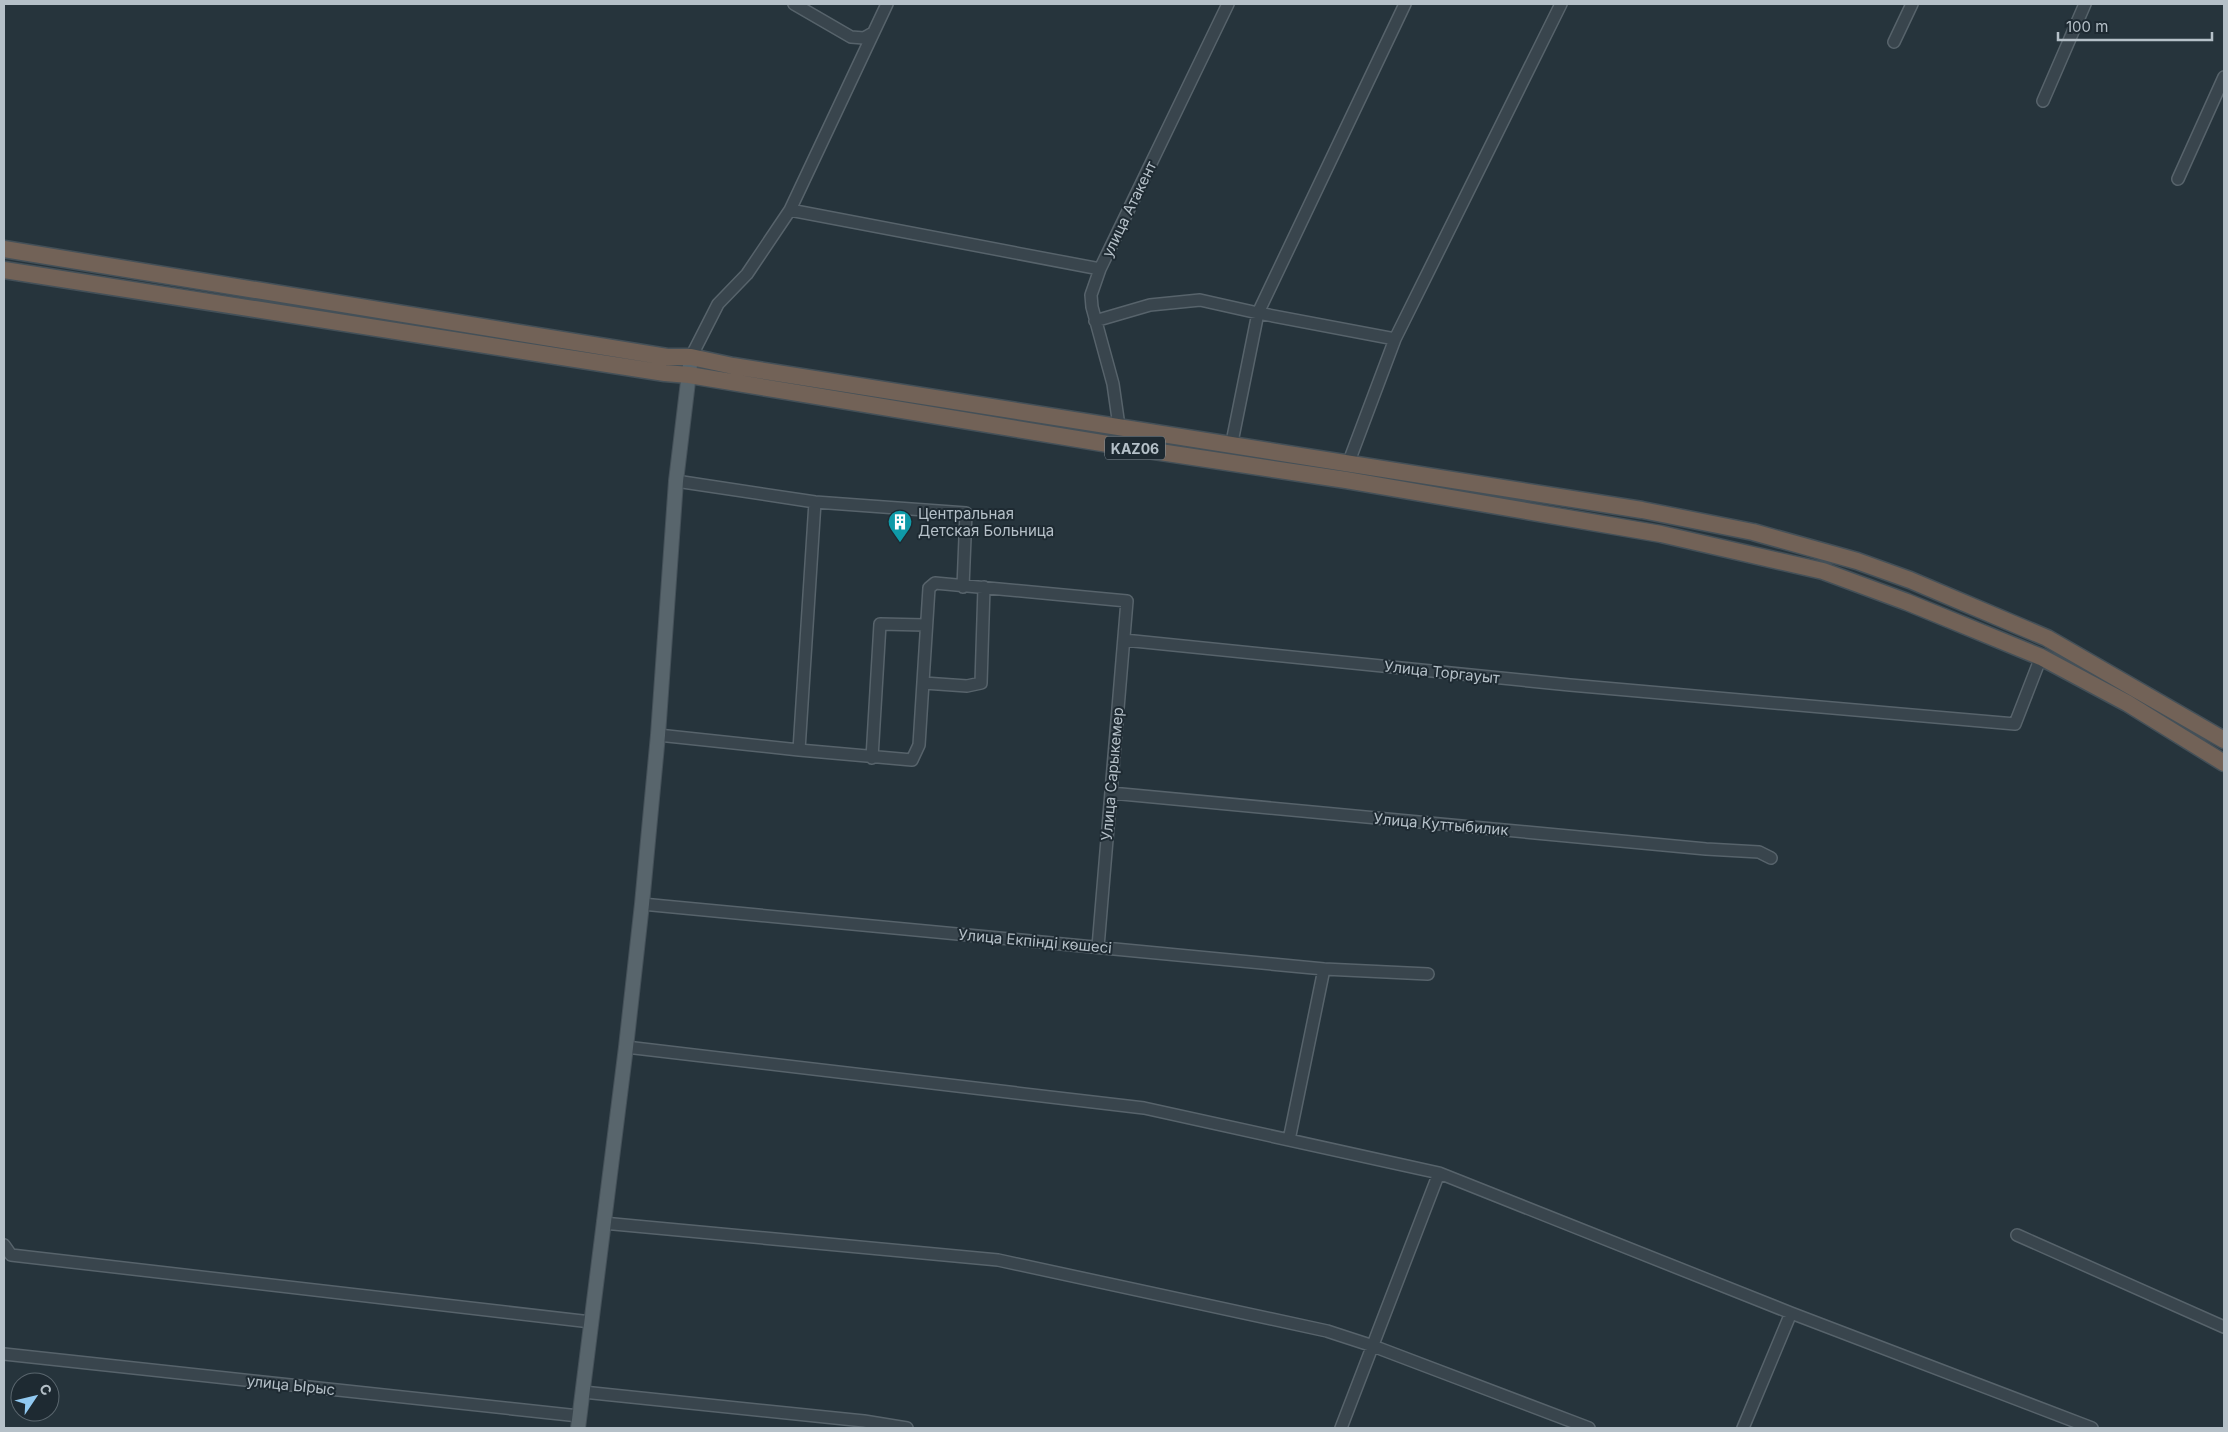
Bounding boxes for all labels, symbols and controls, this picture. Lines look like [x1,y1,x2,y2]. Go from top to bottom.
scale bar [2058,10,2212,42]
text: 100 m [2066,17,2108,36]
street label: улица Атакент [1098,158,1160,260]
road number: KАZ06 [1105,436,1165,459]
place label: Центральная Детская Больница [918,504,1054,540]
building icon: Центральная Детская Больница [887,509,913,543]
street label: Улица Торгауыт [1383,656,1501,688]
street label: Улица Сарыкемер [1097,706,1127,842]
street label: Улица Куттыбилик [1373,809,1509,839]
street label: Улица Екпінді көшесі [957,925,1113,957]
street label: улица Ырыс [246,1371,336,1399]
north arrow [10,1372,60,1422]
text: С [36,1380,56,1398]

